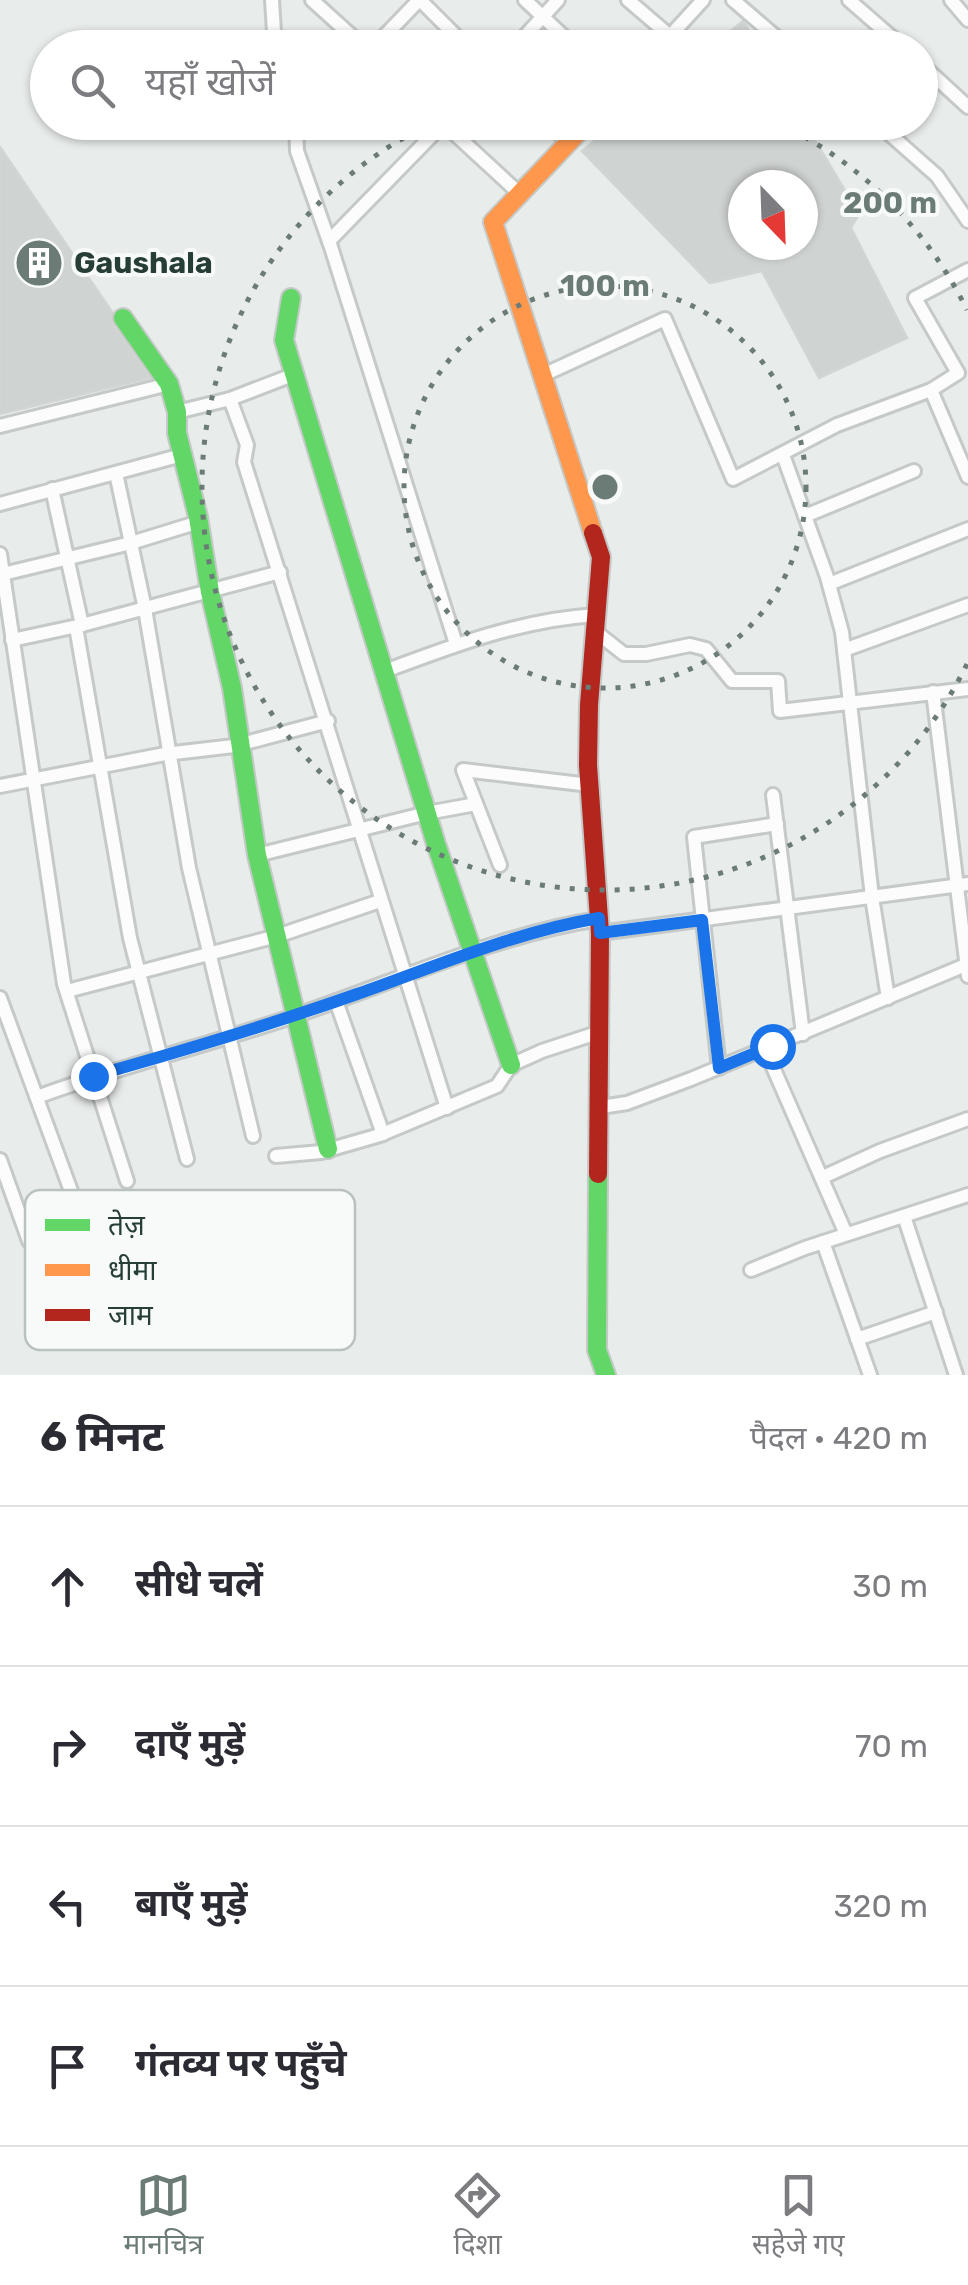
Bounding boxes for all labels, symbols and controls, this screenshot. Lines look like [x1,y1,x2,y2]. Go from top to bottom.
search box [30,30,938,140]
icon: search [65,58,120,113]
text: यहाँ खोजें [145,59,276,105]
north arrow [728,170,818,260]
text: 200 m [843,185,937,221]
building icon: Gaushala [13,237,65,289]
place label: Gaushala [74,245,213,281]
text: 100 m [560,268,650,304]
centre of rings [587,469,623,505]
route start [750,1024,796,1070]
route end [71,1054,117,1100]
legend [25,1190,355,1350]
text: तेज़ [108,1209,146,1242]
text: धीमा [108,1254,157,1287]
text: जाम [108,1299,154,1332]
text: 6 मिनट [40,1412,164,1462]
text: पैदल · 420 m [750,1419,928,1457]
icon: ahead [40,1559,95,1614]
text: सीधे चलें [135,1560,263,1606]
text: 30 m [852,1567,928,1605]
icon: right [40,1719,95,1774]
text: दाएँ मुड़ें [135,1720,245,1766]
text: 70 m [855,1727,928,1765]
icon: left [40,1879,95,1934]
text: बाएँ मुड़ें [135,1880,247,1926]
text: 320 m [833,1887,928,1925]
icon: arrive [40,2039,95,2094]
text: गंतव्य पर पहुँचे [135,2040,347,2086]
tab: मानचित्र [123,2168,203,2265]
tab: दिशा [450,2168,505,2265]
tab: सहेजे गए [752,2168,845,2265]

